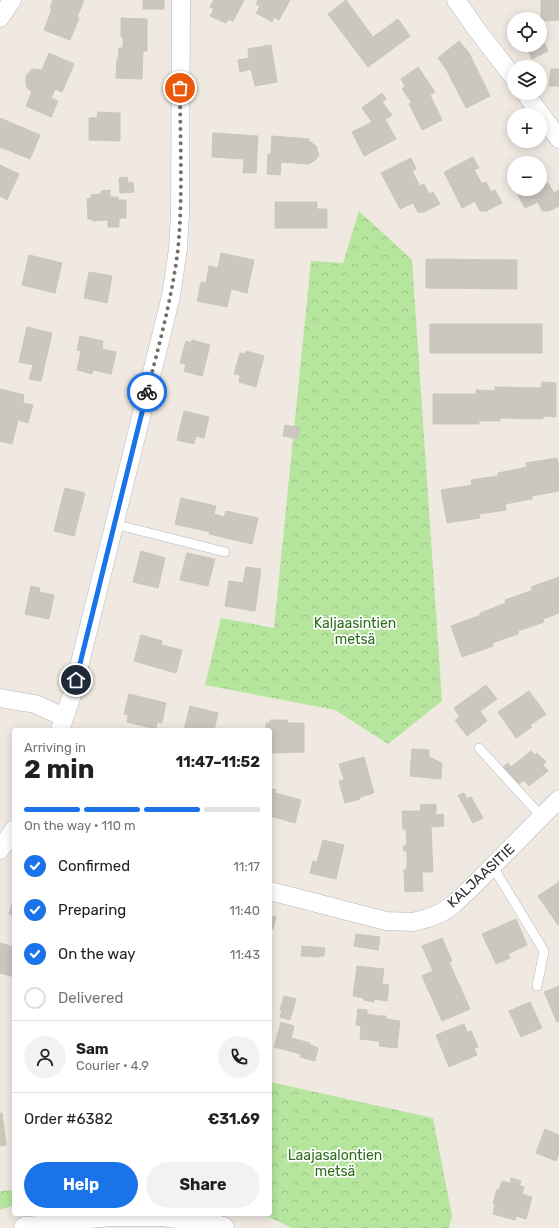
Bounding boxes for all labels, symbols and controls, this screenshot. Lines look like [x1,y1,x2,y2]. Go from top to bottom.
map controls [507,12,547,196]
button: locate [507,12,547,52]
button: layers [507,60,547,100]
pin [163,71,197,105]
icon: bag [169,77,191,99]
button: + [507,108,547,148]
button: − [507,156,547,196]
courier [127,372,167,412]
icon: bike [136,381,158,403]
park label: Kaljaasintien metsä [314,615,396,648]
pin [59,663,93,697]
icon: home [65,669,87,691]
text: Arriving in [24,740,86,755]
text: 11:47–11:52 [176,753,260,771]
text: 2 min [24,754,94,785]
text: On the way · 110 m [24,818,136,833]
street label: KALJAASITIE [444,840,518,912]
icon: check [24,855,46,877]
text: Confirmed [58,857,130,875]
text: 11:17 [233,859,260,874]
icon: check [24,899,46,921]
text: Preparing [58,901,126,919]
text: 11:40 [229,903,260,918]
icon: check [24,943,46,965]
text: On the way [58,945,136,963]
text: 11:43 [230,947,260,962]
text: Delivered [58,989,123,1007]
button: person [24,1036,66,1078]
button: phone [218,1036,260,1078]
text: Sam [76,1040,109,1058]
text: Courier · 4.9 [76,1058,149,1073]
text: Order #6382 [24,1110,113,1128]
text: €31.69 [208,1110,260,1128]
park label: Laajasalontien metsä [288,1147,382,1180]
button: Help [24,1162,138,1208]
button: Share [146,1162,260,1208]

